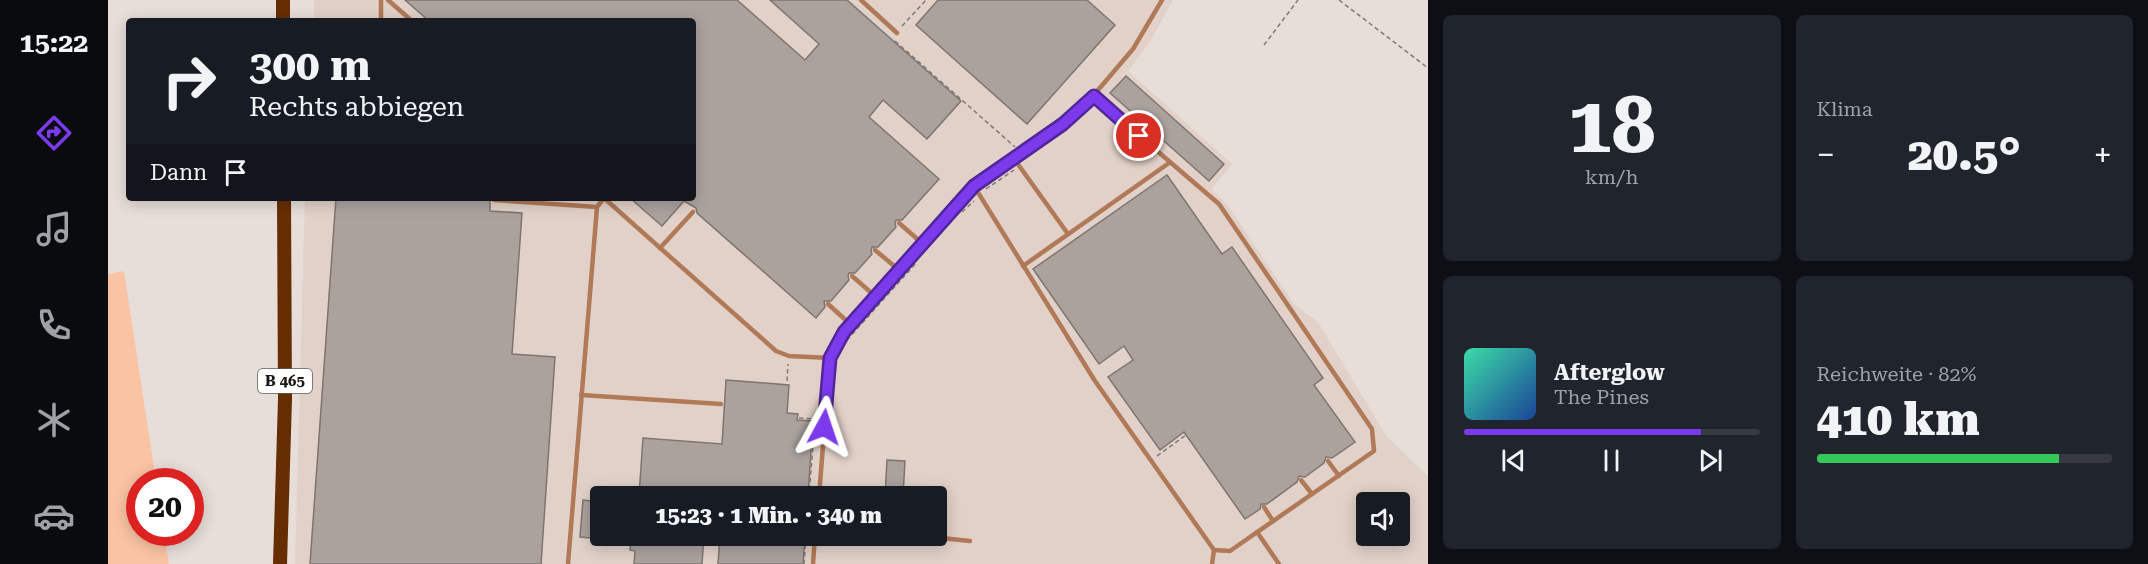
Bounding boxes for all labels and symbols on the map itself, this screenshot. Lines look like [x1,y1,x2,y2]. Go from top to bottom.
pin [1113,110,1164,161]
road number: B 465 [258,369,312,393]
position arrow [792,395,856,459]
speed limit sign: 20 [126,468,204,546]

